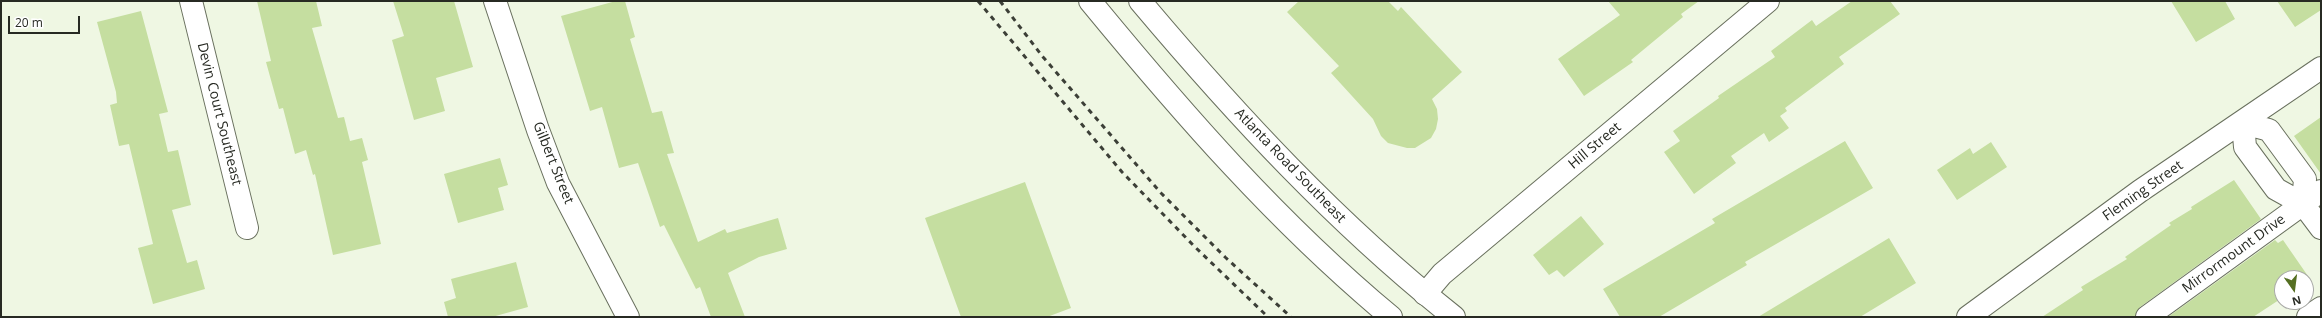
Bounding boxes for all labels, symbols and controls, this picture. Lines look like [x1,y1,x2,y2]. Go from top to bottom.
scale bar [10,8,82,34]
text: 20 m [15,14,43,31]
street label: Devin Court Southeast [193,41,245,187]
street label: Atlanta Road Southeast [1231,105,1349,227]
street label: Gilbert Street [529,119,577,207]
street label: Hill Street [1565,119,1625,173]
street label: Fleming Street [2100,157,2186,225]
street label: Mirrormount Drive [2179,211,2289,297]
north arrow [2274,270,2314,310]
text: N [2291,293,2303,310]

